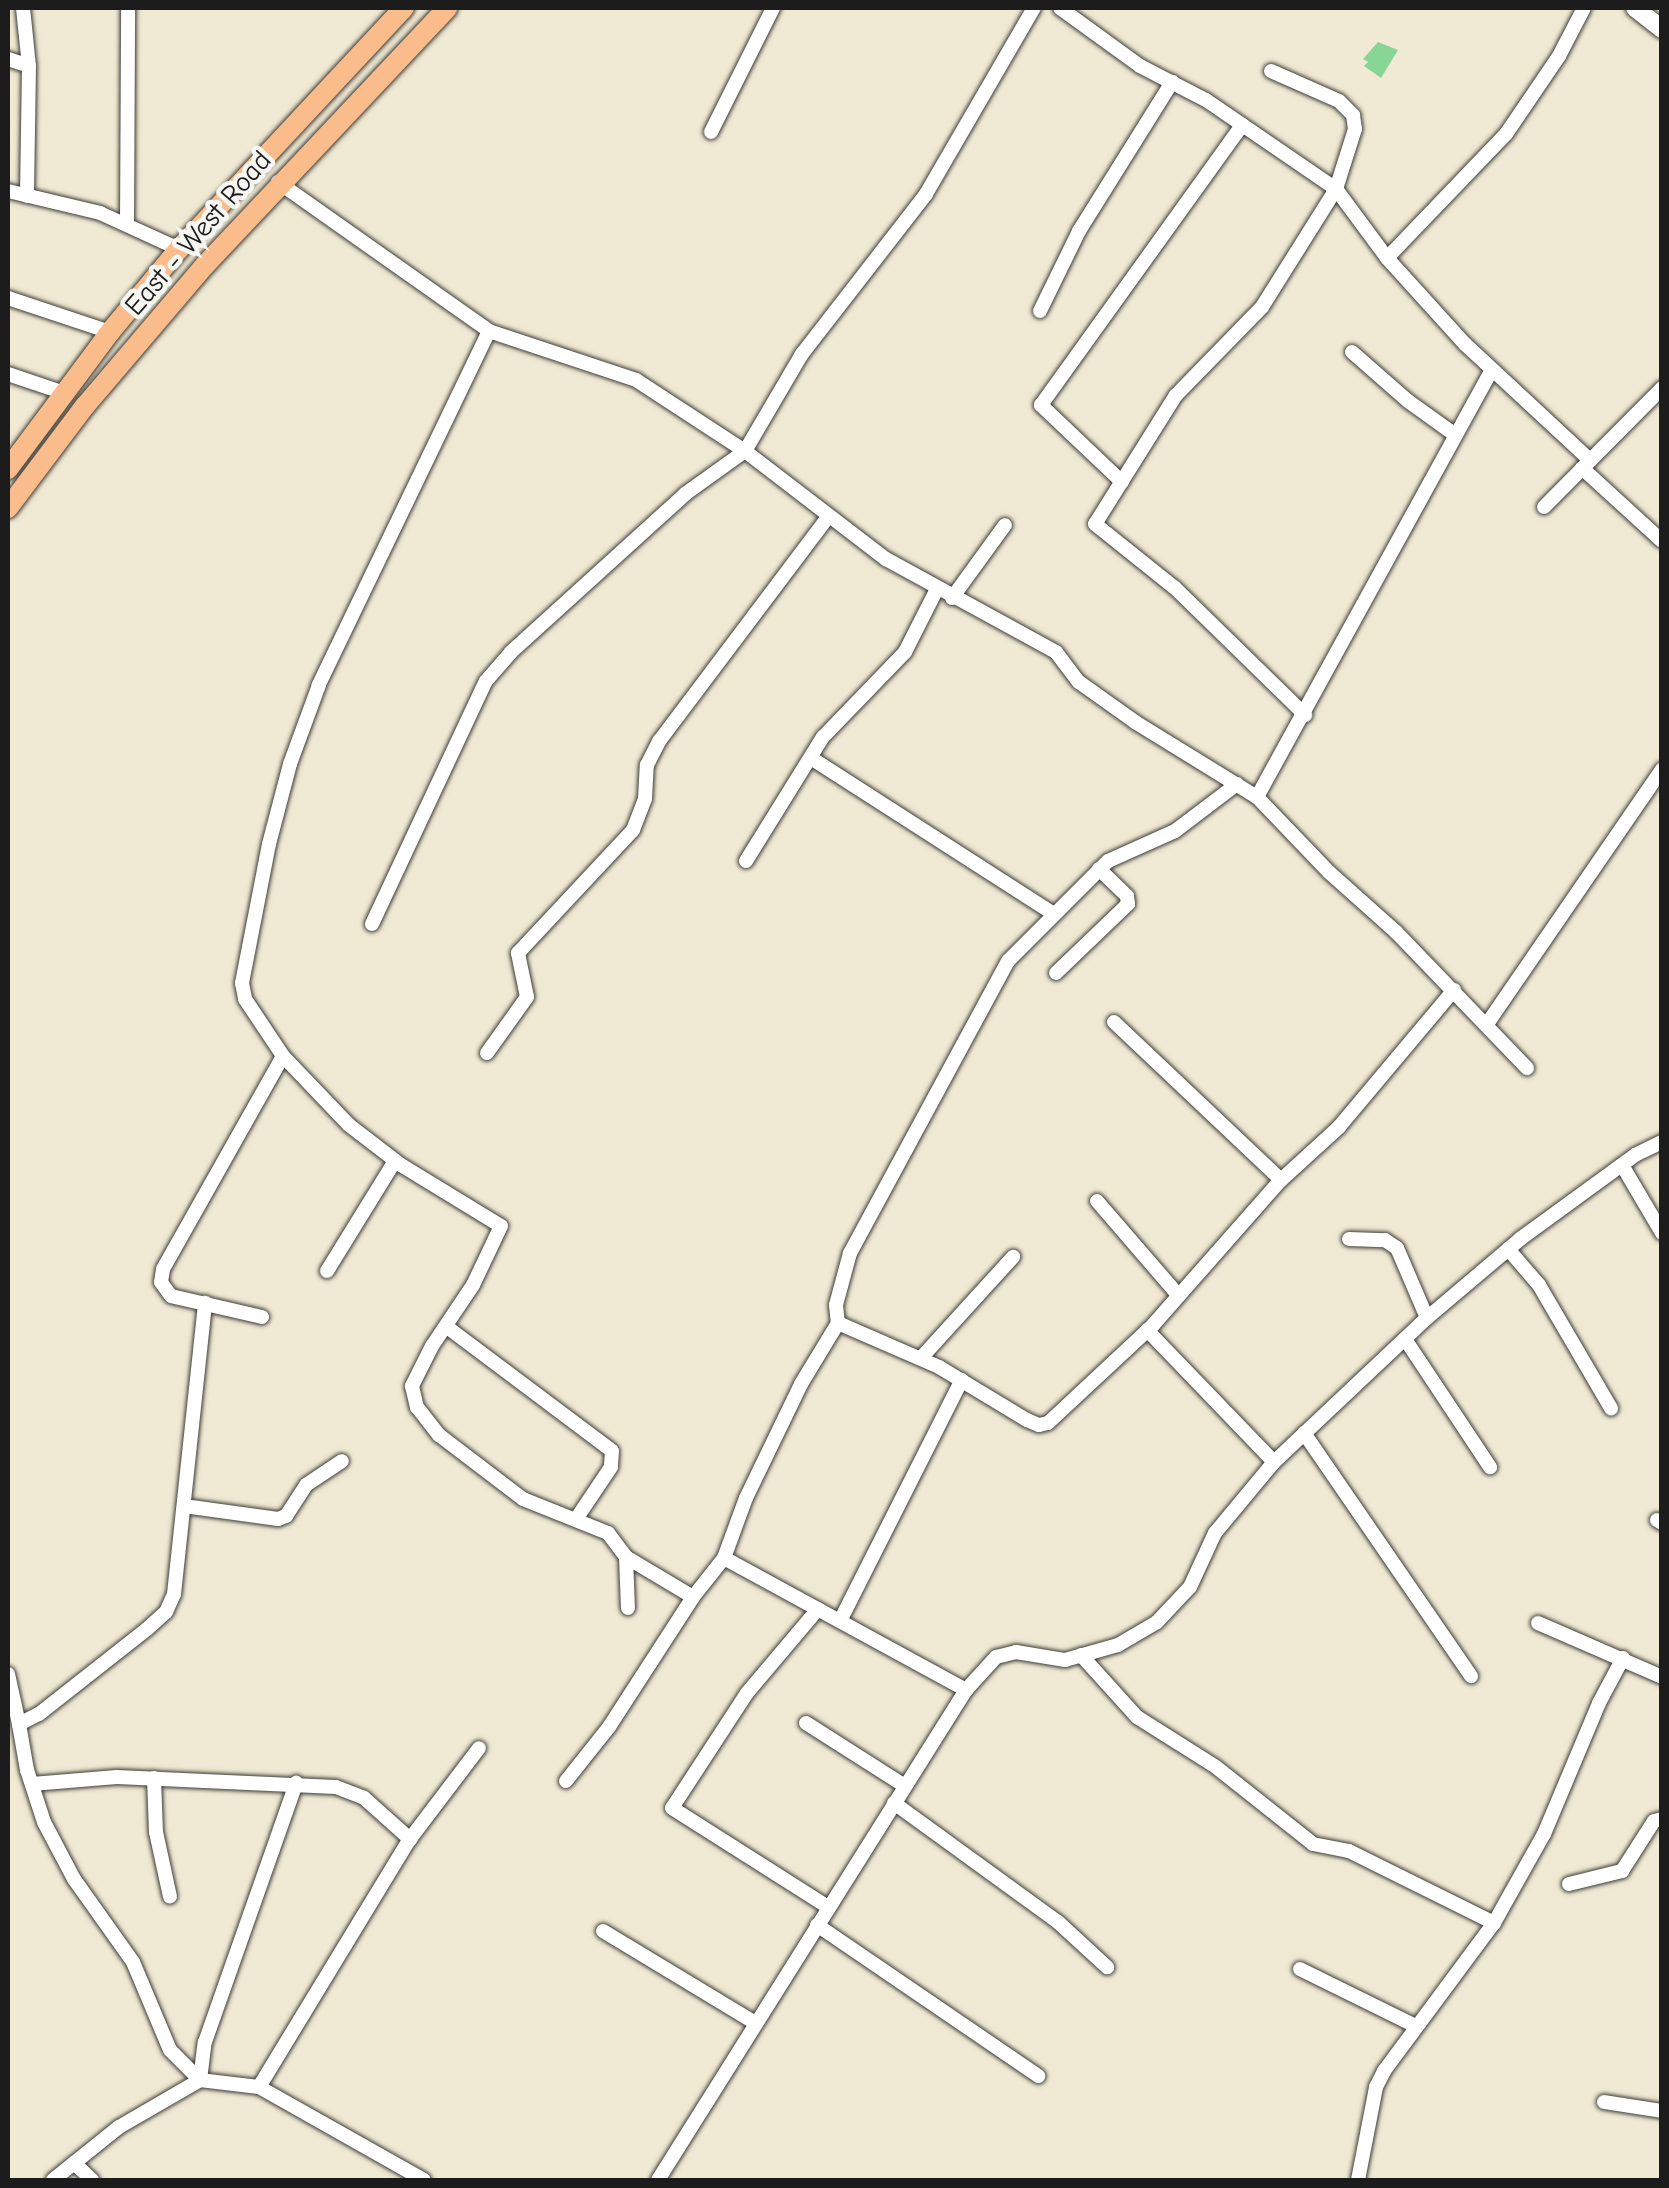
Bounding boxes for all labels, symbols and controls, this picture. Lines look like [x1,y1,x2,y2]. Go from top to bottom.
street label: East - West Road [117,144,279,322]

